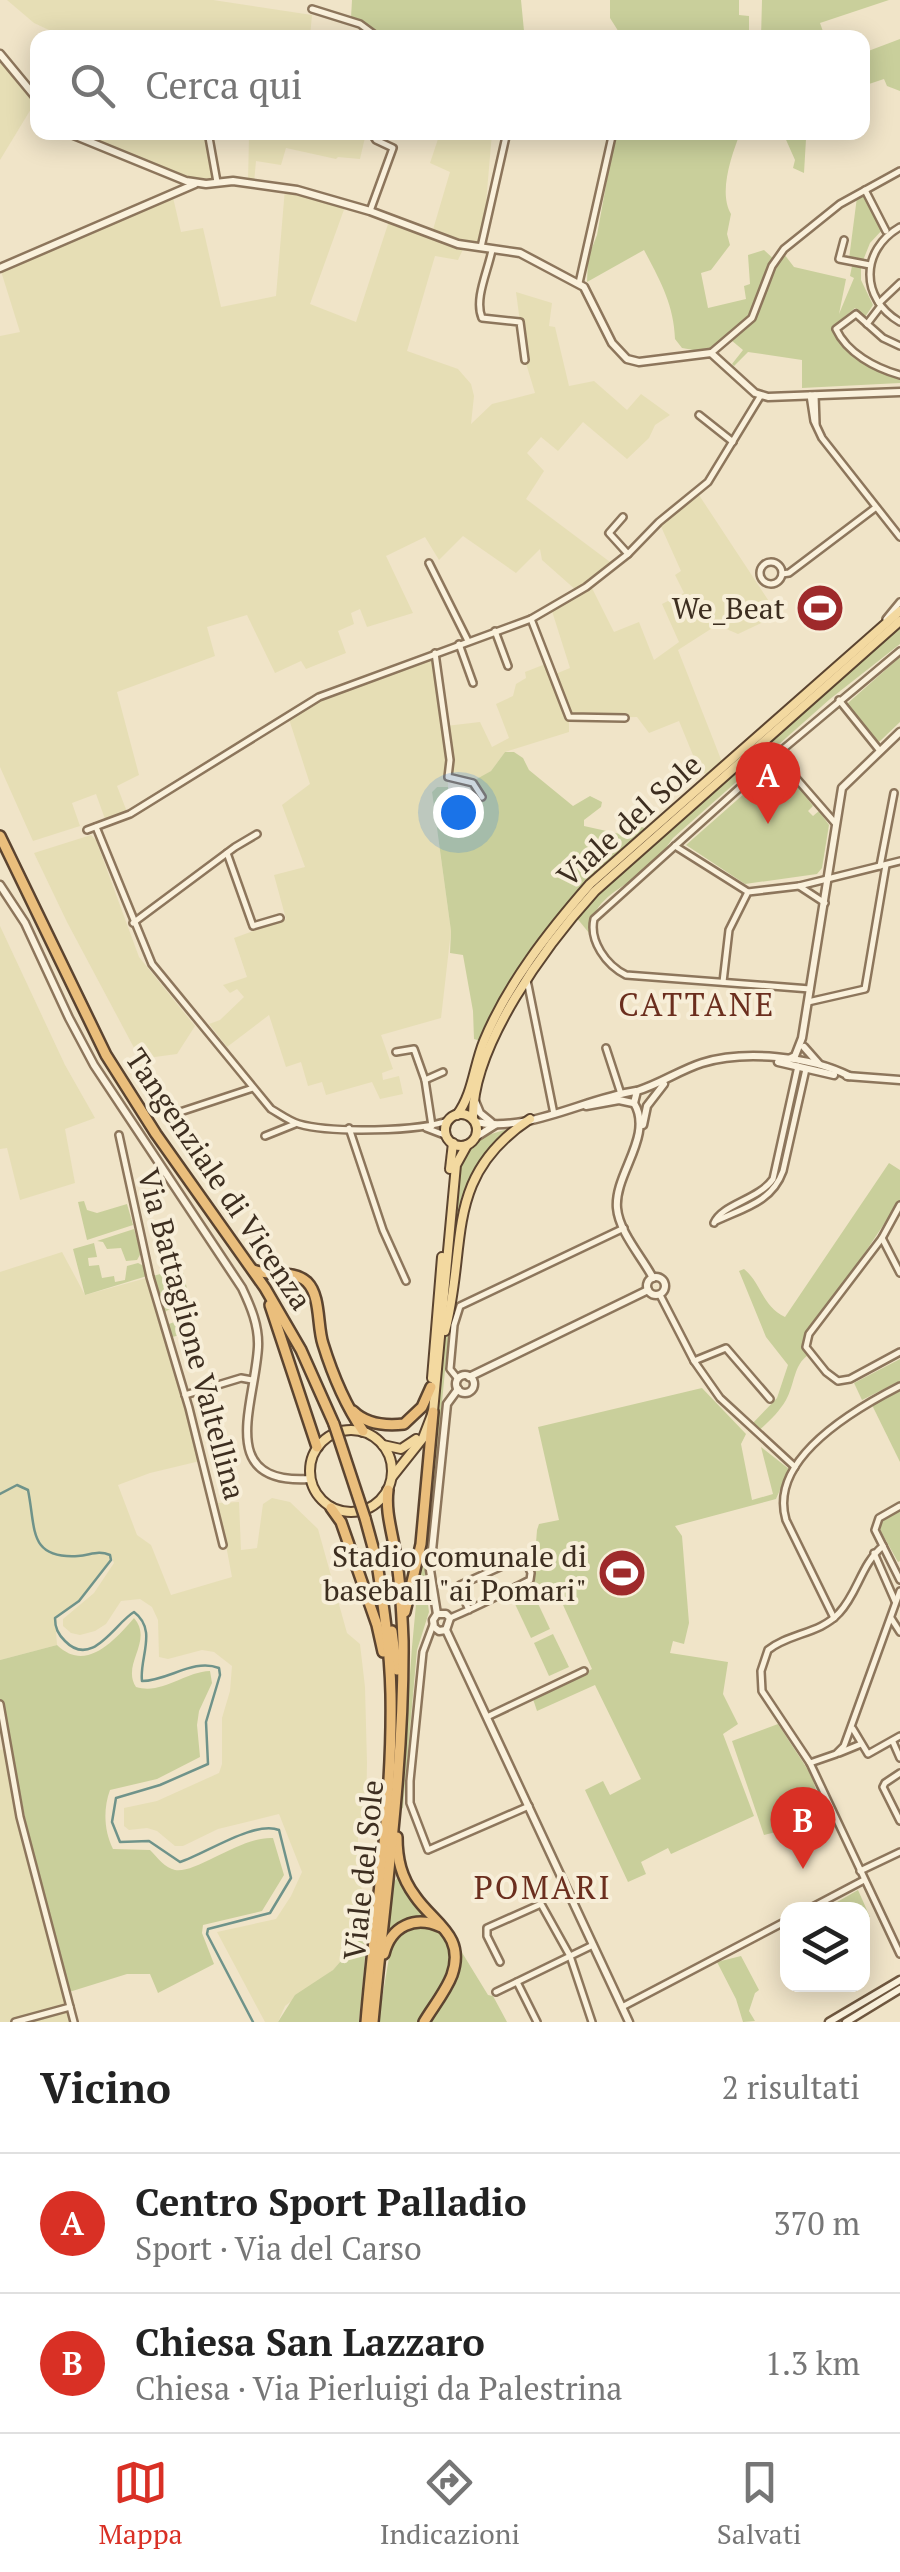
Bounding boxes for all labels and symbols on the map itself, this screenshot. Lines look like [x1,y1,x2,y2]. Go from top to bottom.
sports icon: We_Beat [794,582,846,634]
place label: We_Beat [672,588,785,628]
pin: A [736,742,800,824]
street label: Viale del Sole [548,745,710,895]
your location [433,787,484,838]
district label: CATTANE [618,983,776,1025]
street label: Tangenziale di Vicenza [116,1040,322,1318]
street label: Via Battaglione Valtellina [129,1164,255,1504]
place label: Stadio comunale di baseball "ai Pomari" [323,1536,587,1610]
sports icon: Stadio comunale di baseball "ai Pomari" [596,1547,648,1599]
street label: Viale del Sole [334,1778,392,1962]
pin: B [770,1786,836,1869]
district label: POMARI [474,1866,612,1908]

